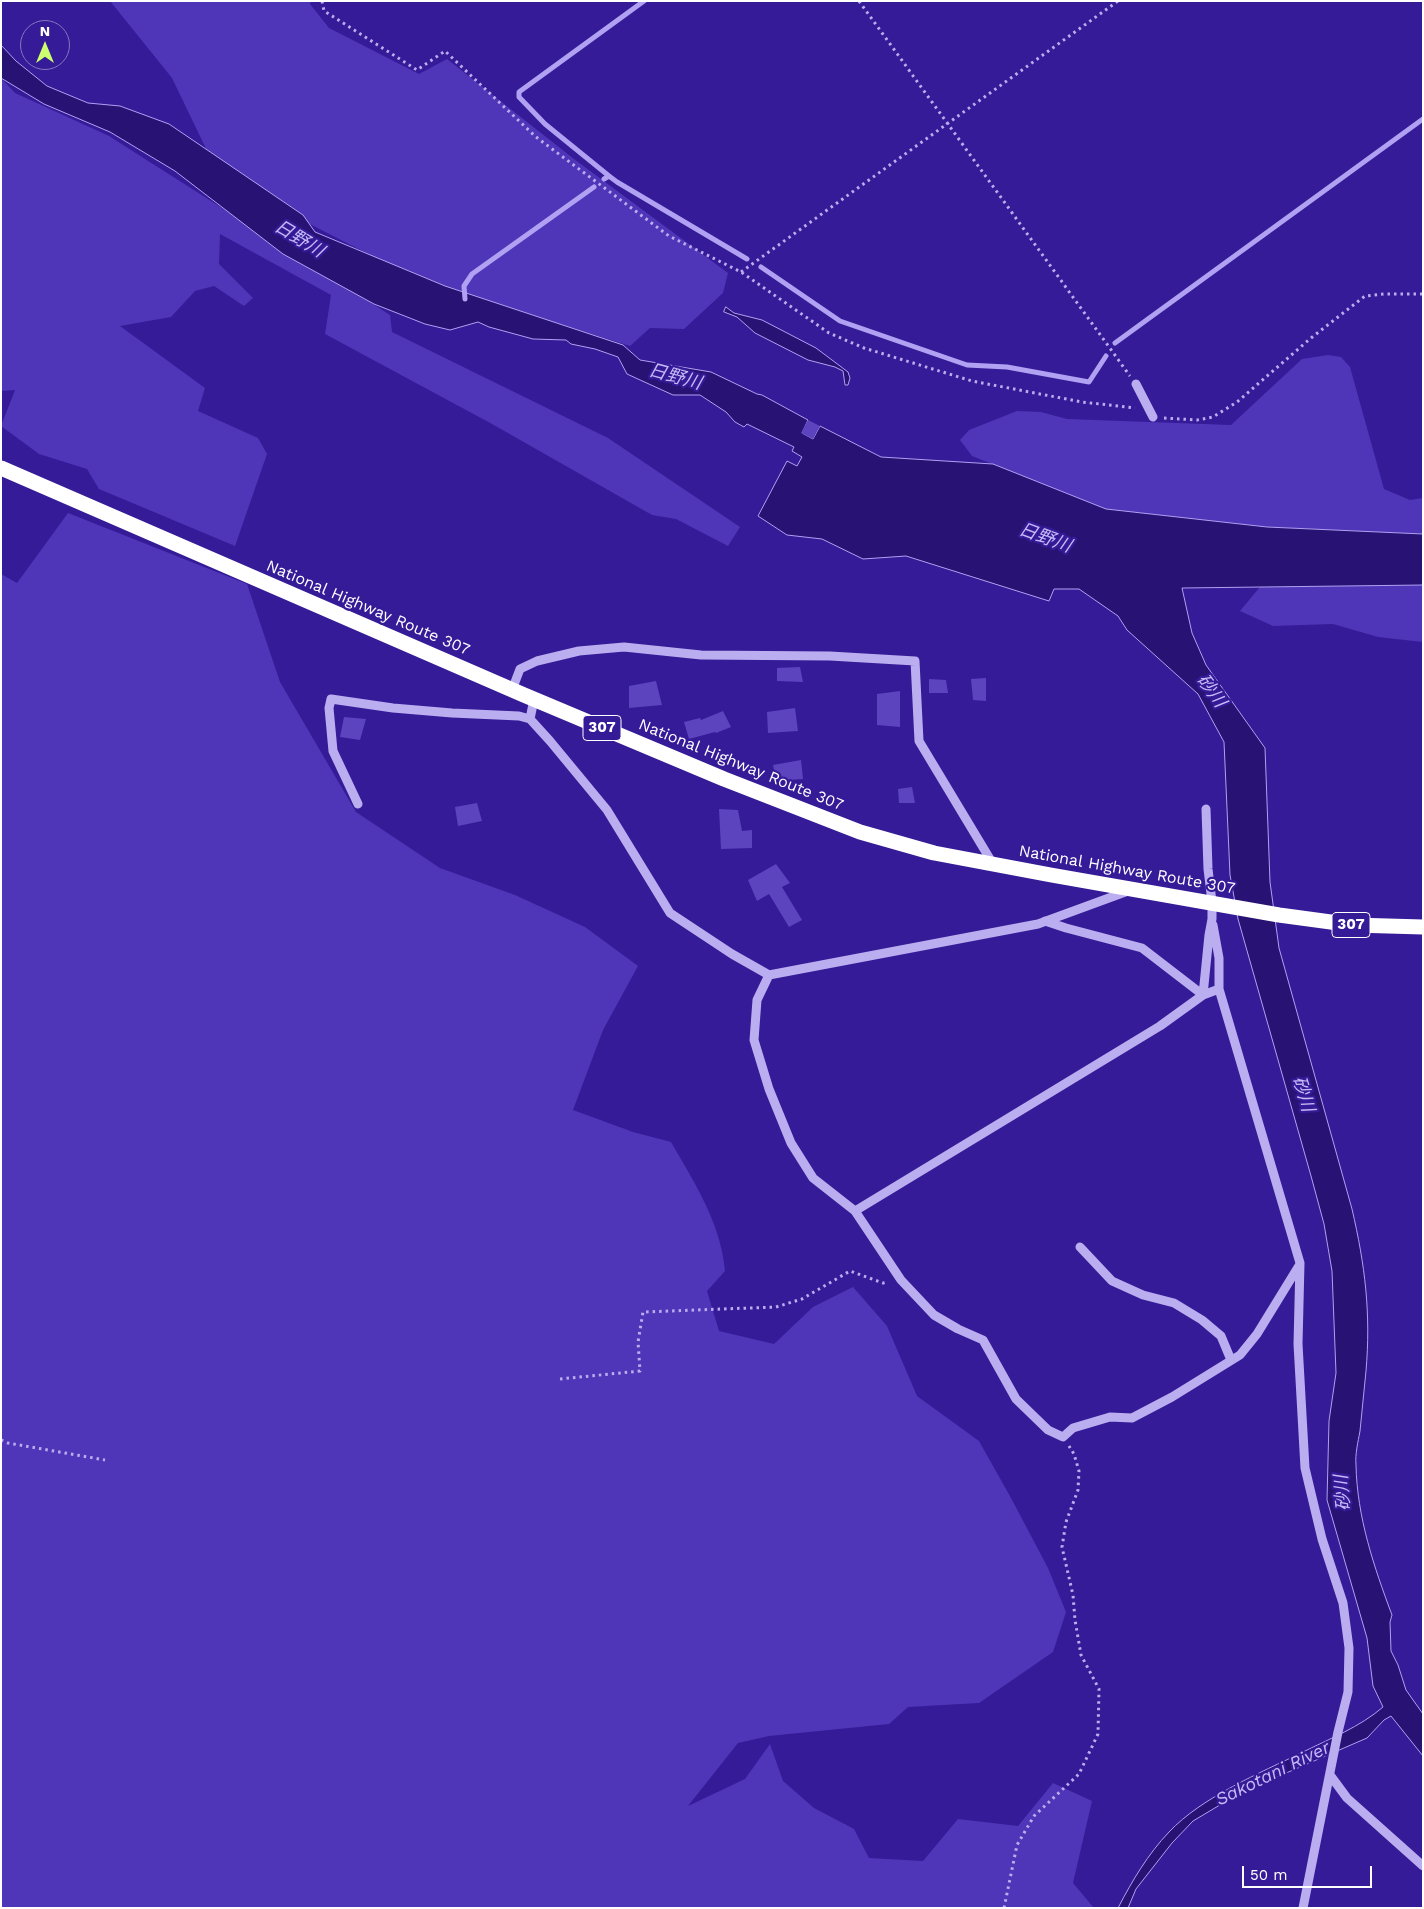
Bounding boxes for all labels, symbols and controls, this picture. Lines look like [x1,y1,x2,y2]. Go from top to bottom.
north arrow [20,20,70,70]
text: N [40,23,50,39]
water label: 日野川 [270,216,328,262]
water label: 日野川 [646,360,704,394]
water label: 日野川 [1016,519,1074,557]
street label: National Highway Route 307 [263,556,473,660]
water label: 砂川 [1192,670,1230,712]
street label: National Highway Route 307 [636,715,846,815]
road number: 307 [583,716,621,740]
street label: National Highway Route 307 [1017,842,1237,898]
road number: 307 [1332,912,1370,938]
water label: 砂川 [1287,1074,1319,1114]
water label: 砂川 [1331,1474,1355,1512]
water label: Sakotani River [1212,1737,1334,1811]
scale bar [1244,1856,1374,1888]
text: 50 m [1250,1866,1287,1884]

